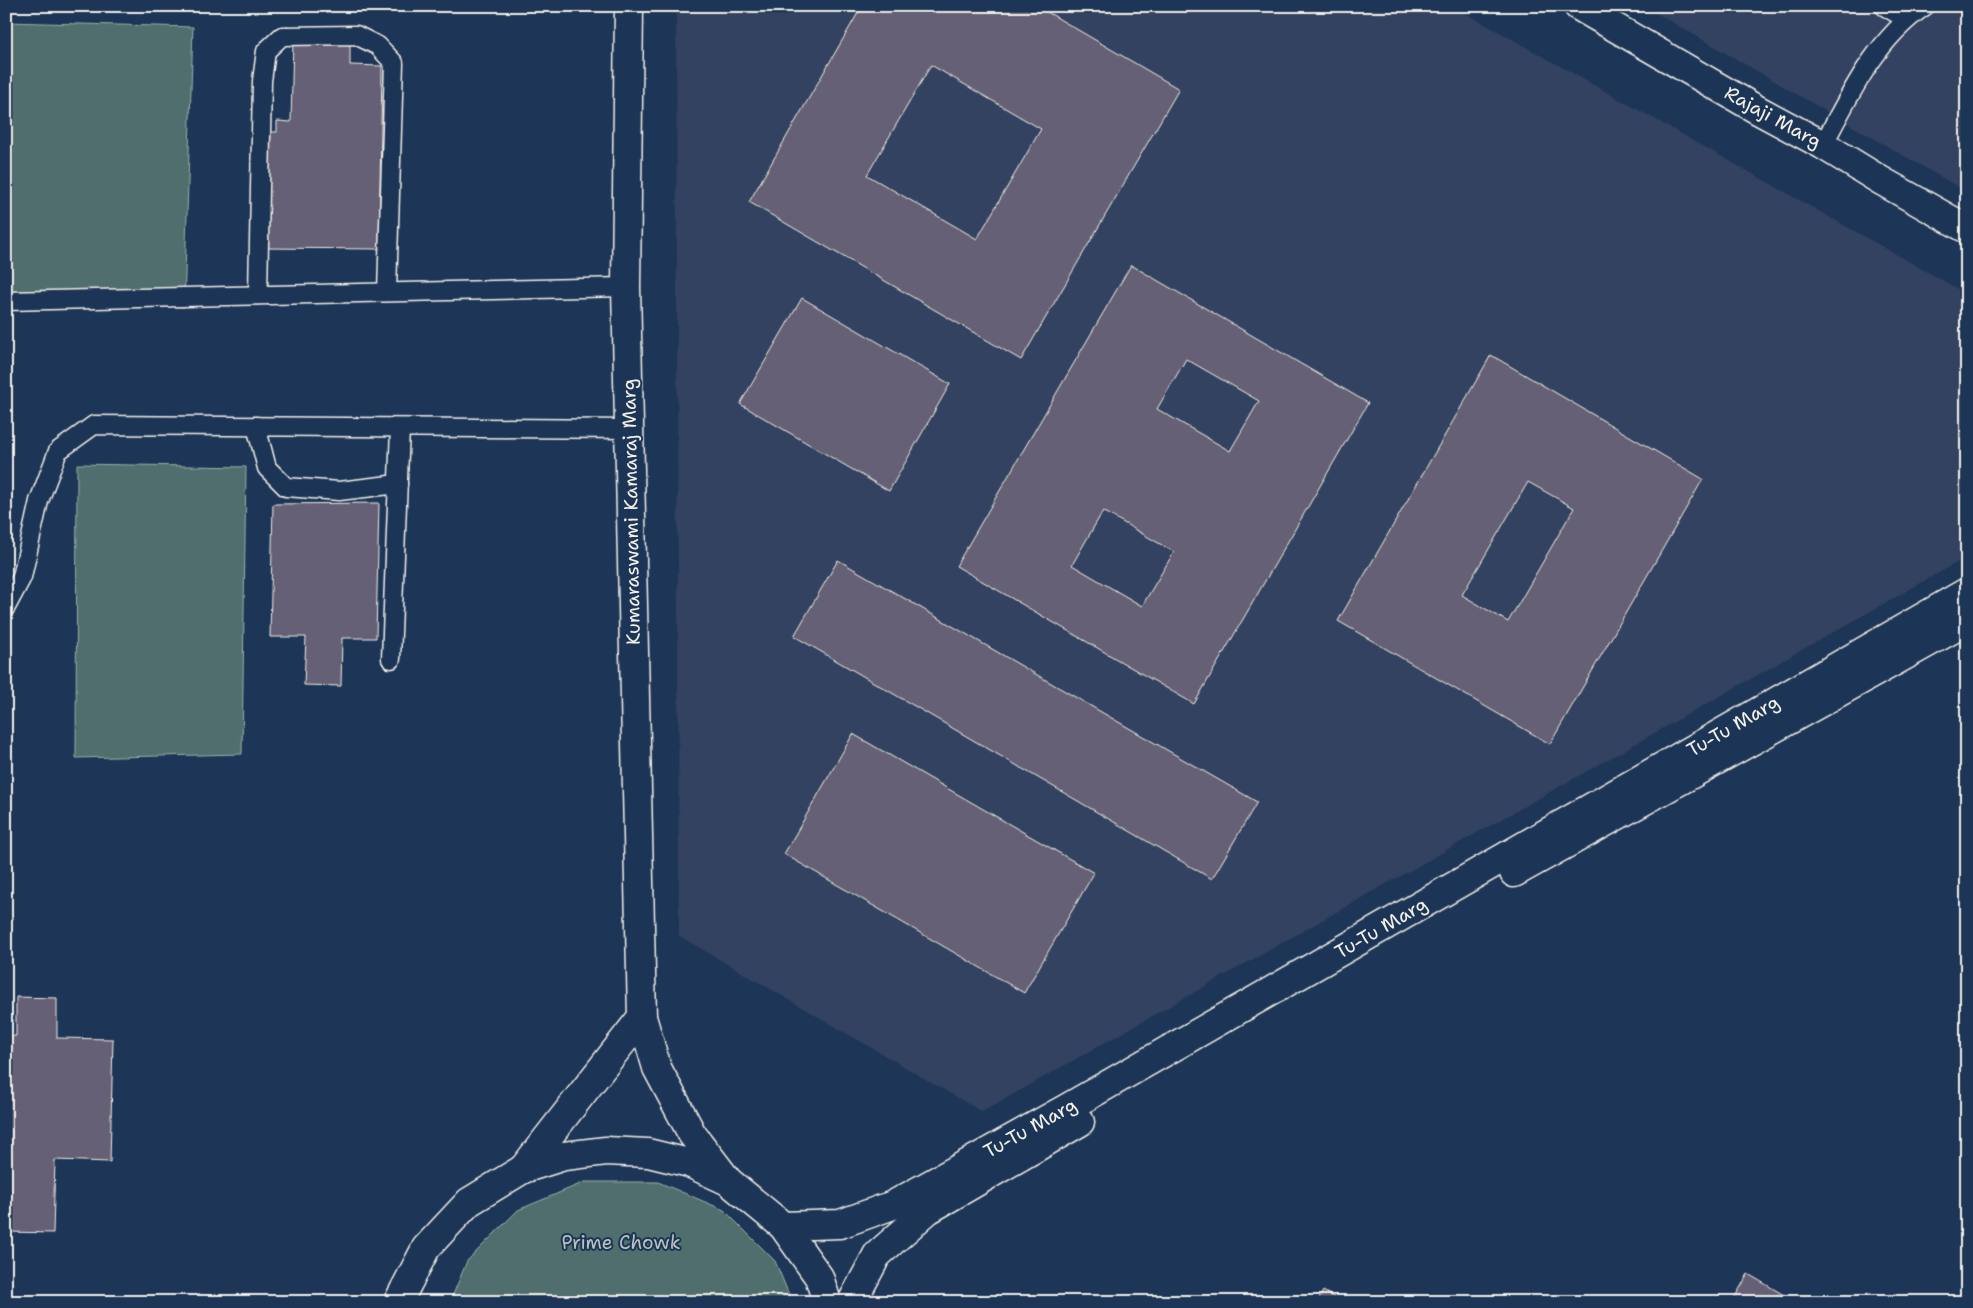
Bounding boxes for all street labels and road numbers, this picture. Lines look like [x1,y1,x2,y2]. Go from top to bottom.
street label: Rajaji Marg [1720,80,1826,154]
street label: Kumaraswami Kamaraj Marg [616,379,646,645]
street label: Tu-Tu Marg [1682,689,1784,763]
street label: Tu-Tu Marg [1330,891,1432,965]
street label: Tu-Tu Marg [979,1092,1081,1164]

